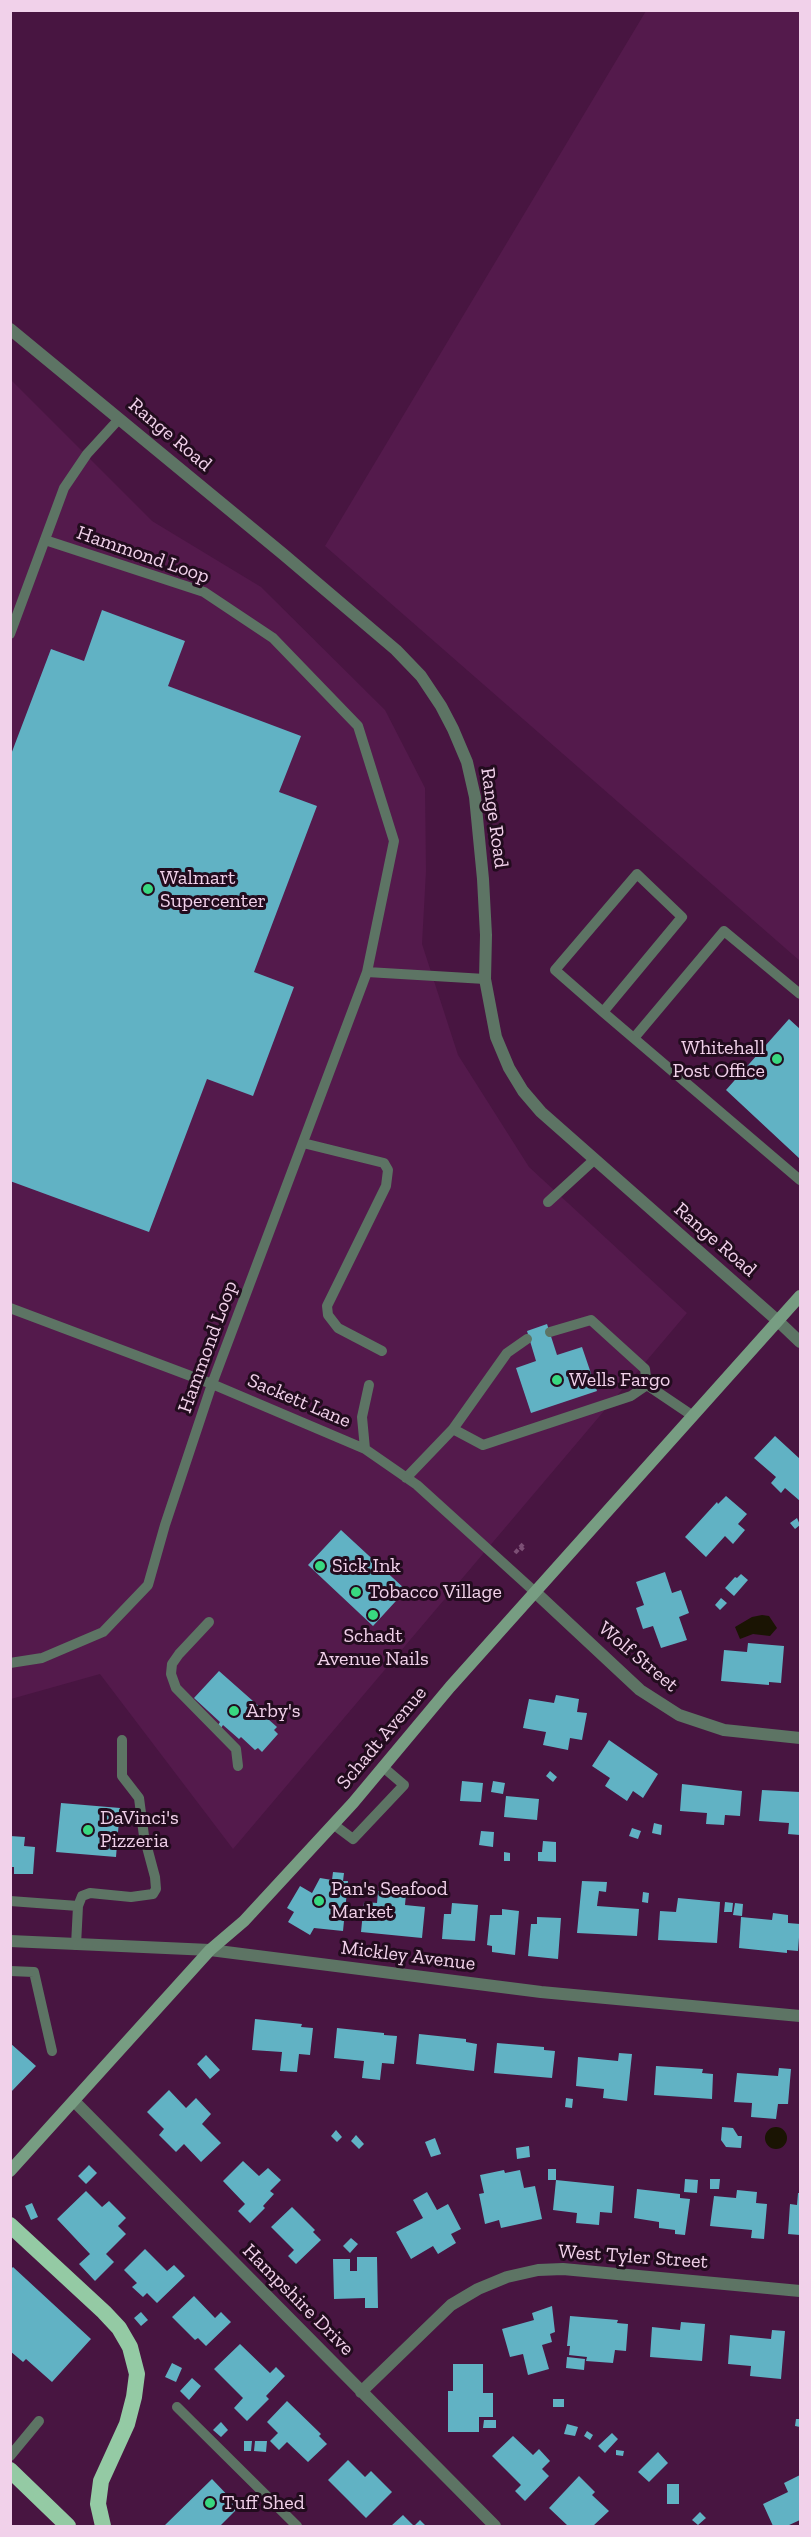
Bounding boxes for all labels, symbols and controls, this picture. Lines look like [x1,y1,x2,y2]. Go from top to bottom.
street label: Range Road [123,393,217,477]
street label: Hammond Loop [74,521,212,589]
street label: Range Road [475,766,513,870]
place label: Walmart Supercenter [160,866,266,913]
marker: Walmart Supercenter [141,882,155,896]
place label: Whitehall Post Office [672,1036,765,1083]
marker: Whitehall Post Office [770,1052,784,1066]
street label: Range Road [669,1198,761,1282]
street label: Hammond Loop [173,1278,243,1416]
street label: Sackett Lane [244,1368,354,1434]
place label: Wells Fargo [569,1368,670,1392]
marker: Wells Fargo [550,1373,564,1387]
place label: Sick Ink [332,1554,401,1578]
marker: Sick Ink [313,1559,327,1573]
place label: Tobacco Village [368,1580,502,1604]
marker: Tobacco Village [349,1585,363,1599]
marker: Schadt Avenue Nails [366,1608,380,1622]
street label: Wolf Street [593,1617,683,1697]
place label: Schadt Avenue Nails [317,1624,429,1671]
street label: Schadt Avenue [332,1682,432,1794]
place label: Arby's [246,1699,300,1723]
marker: Arby's [227,1704,241,1718]
place label: DaVinci's Pizzeria [100,1806,179,1853]
marker: DaVinci's Pizzeria [81,1823,95,1837]
place label: Pan's Seafood Market [331,1877,448,1924]
marker: Pan's Seafood Market [312,1894,326,1908]
street label: Mickley Avenue [339,1936,477,1976]
street label: Hampshire Drive [237,2239,359,2361]
street label: West Tyler Street [557,2240,709,2274]
place label: Tuff Shed [222,2491,305,2515]
marker: Tuff Shed [203,2496,217,2510]

